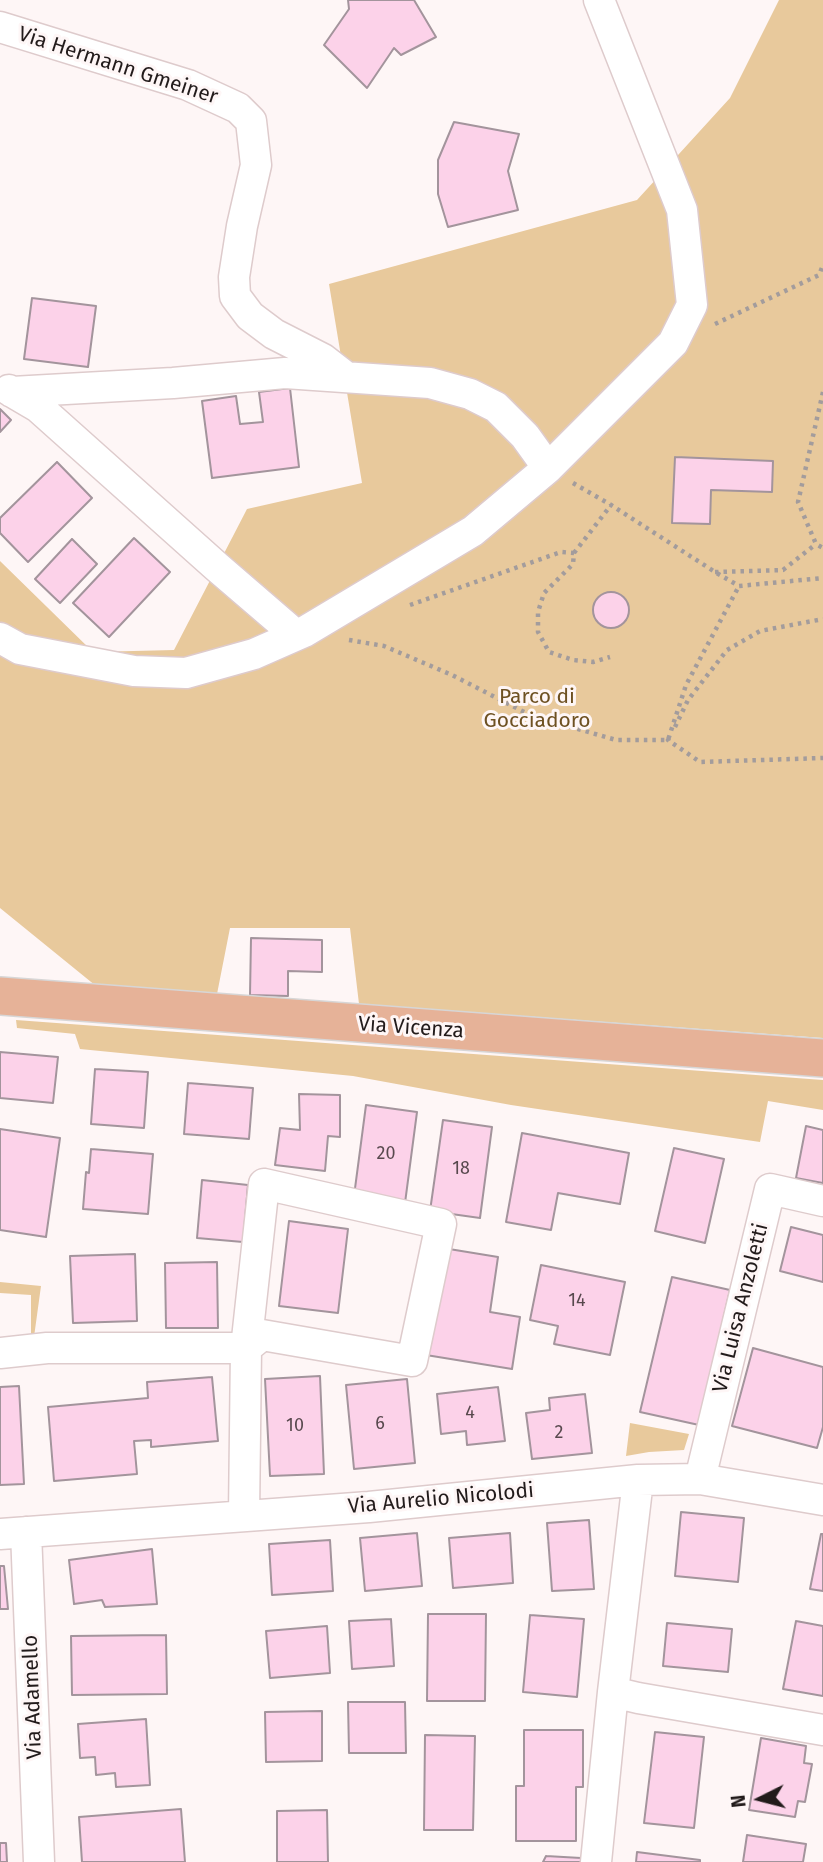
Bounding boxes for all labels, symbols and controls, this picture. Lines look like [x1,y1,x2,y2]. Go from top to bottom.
street label: Via Hermann Gmeiner [15,22,221,110]
park label: Parco di Gocciadoro [483,684,591,734]
street label: Via Vicenza [357,1012,465,1044]
house number: 20 [377,1143,395,1165]
house number: 18 [452,1158,470,1180]
street label: Via Luisa Anzoletti [708,1221,774,1395]
house number: 14 [568,1290,586,1312]
house number: 4 [465,1402,475,1424]
house number: 6 [375,1413,385,1435]
house number: 10 [286,1415,304,1437]
house number: 2 [555,1422,563,1444]
street label: Via Aurelio Nicolodi [347,1478,535,1520]
street label: Via Adamello [18,1634,48,1760]
north arrow [725,1764,795,1834]
text: N [727,1794,751,1809]

